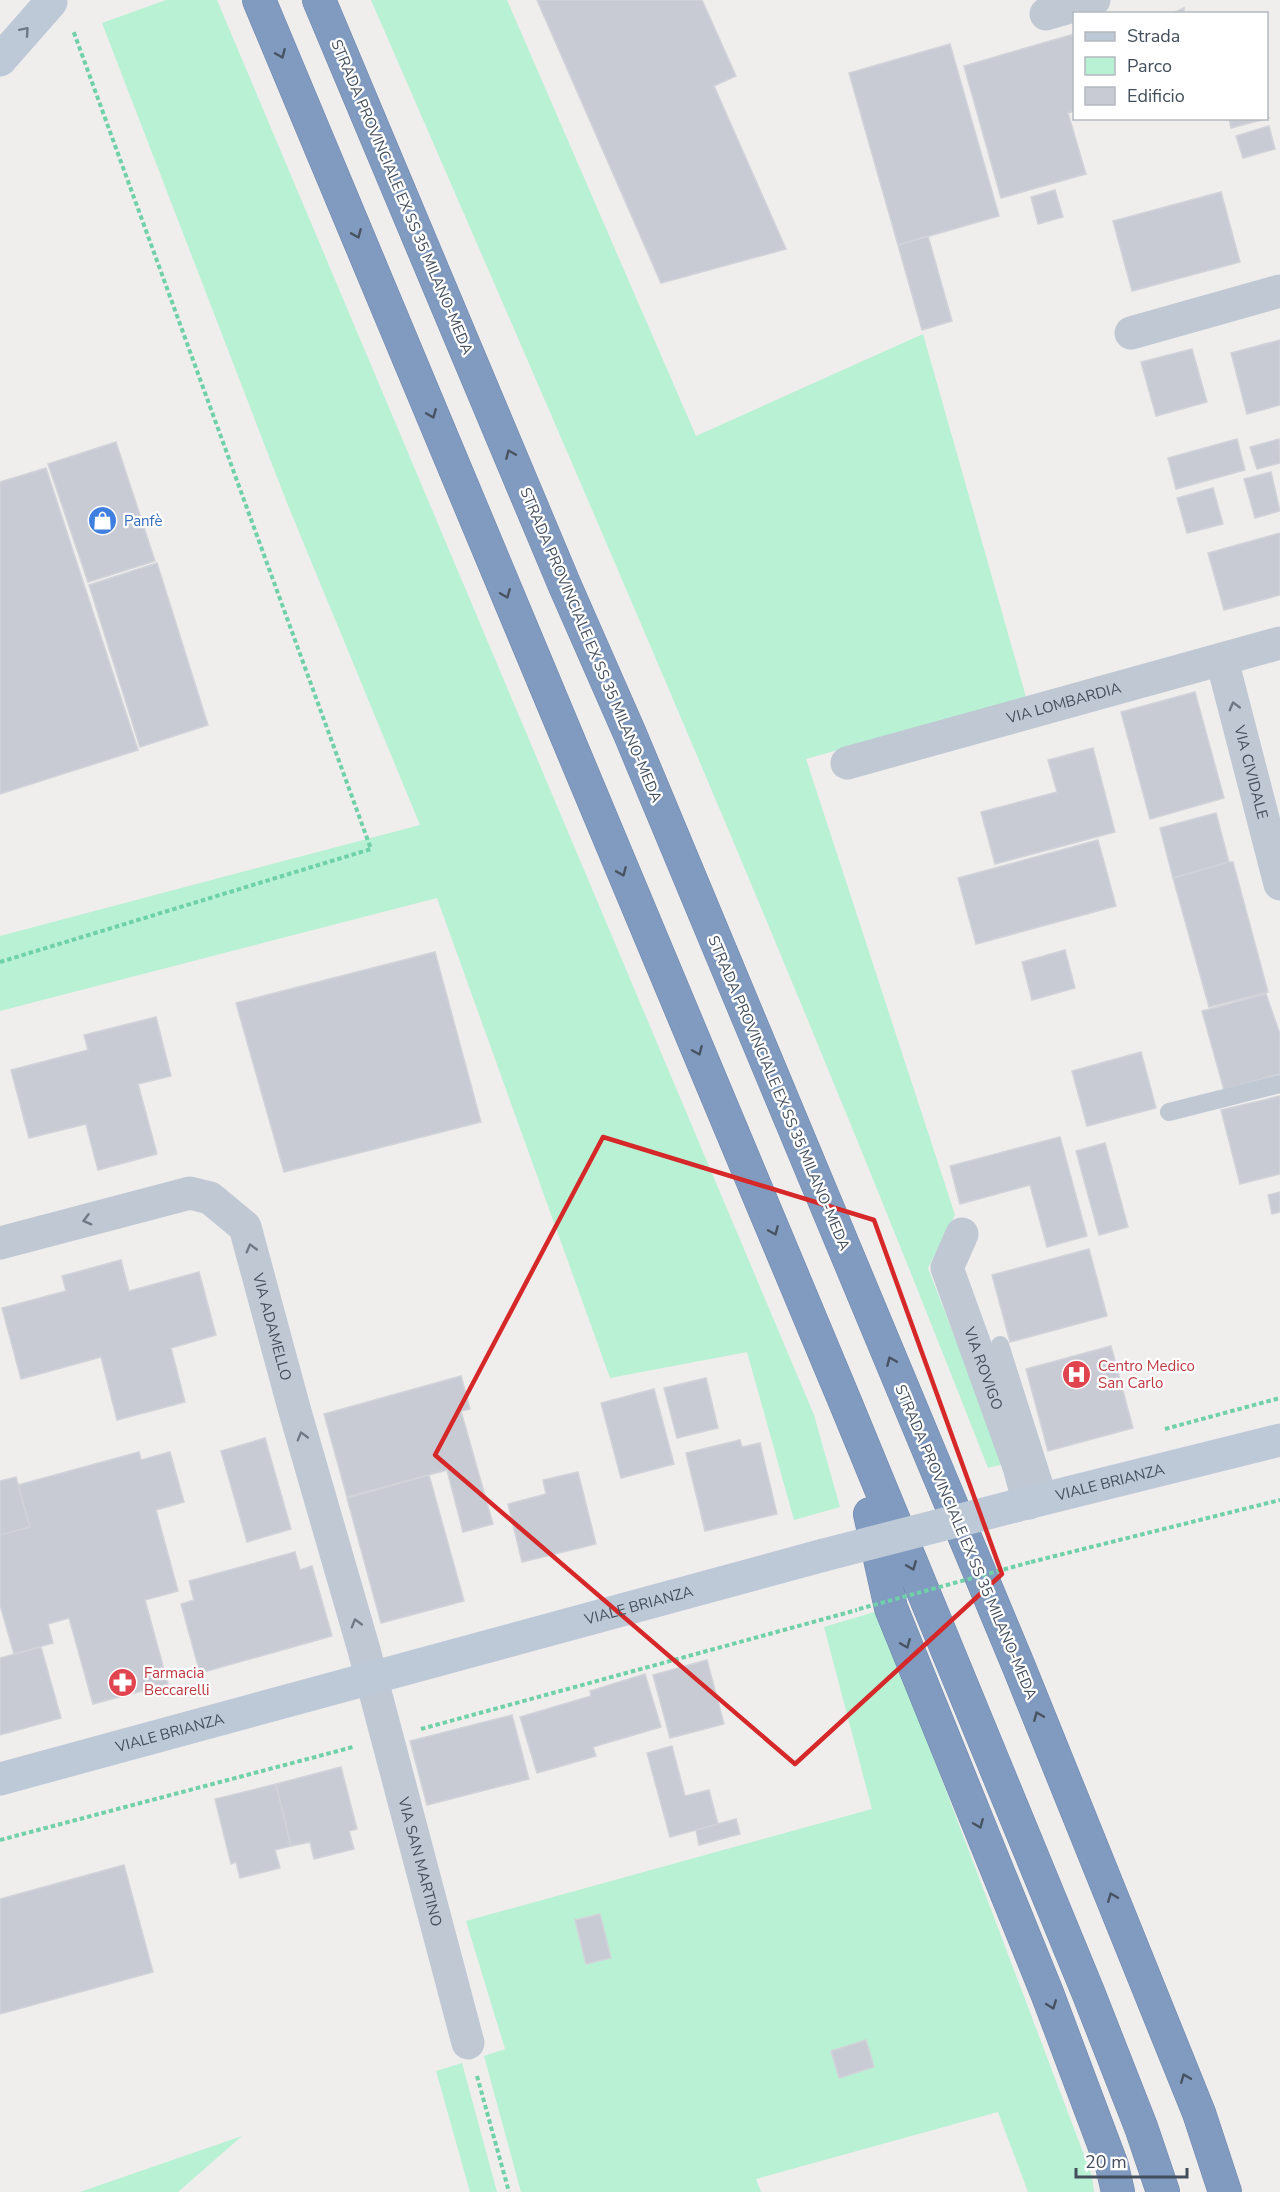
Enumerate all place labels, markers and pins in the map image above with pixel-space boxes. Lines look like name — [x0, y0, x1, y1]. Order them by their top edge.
shop icon: Panfè — [87, 505, 119, 537]
place label: Panfè — [124, 511, 162, 531]
place label: Centro Medico San Carlo — [1098, 1356, 1195, 1393]
hospital icon: Centro Medico San Carlo — [1061, 1359, 1093, 1391]
place label: Farmacia Beccarelli — [144, 1663, 209, 1700]
pharmacy icon: Farmacia Beccarelli — [107, 1666, 139, 1698]

